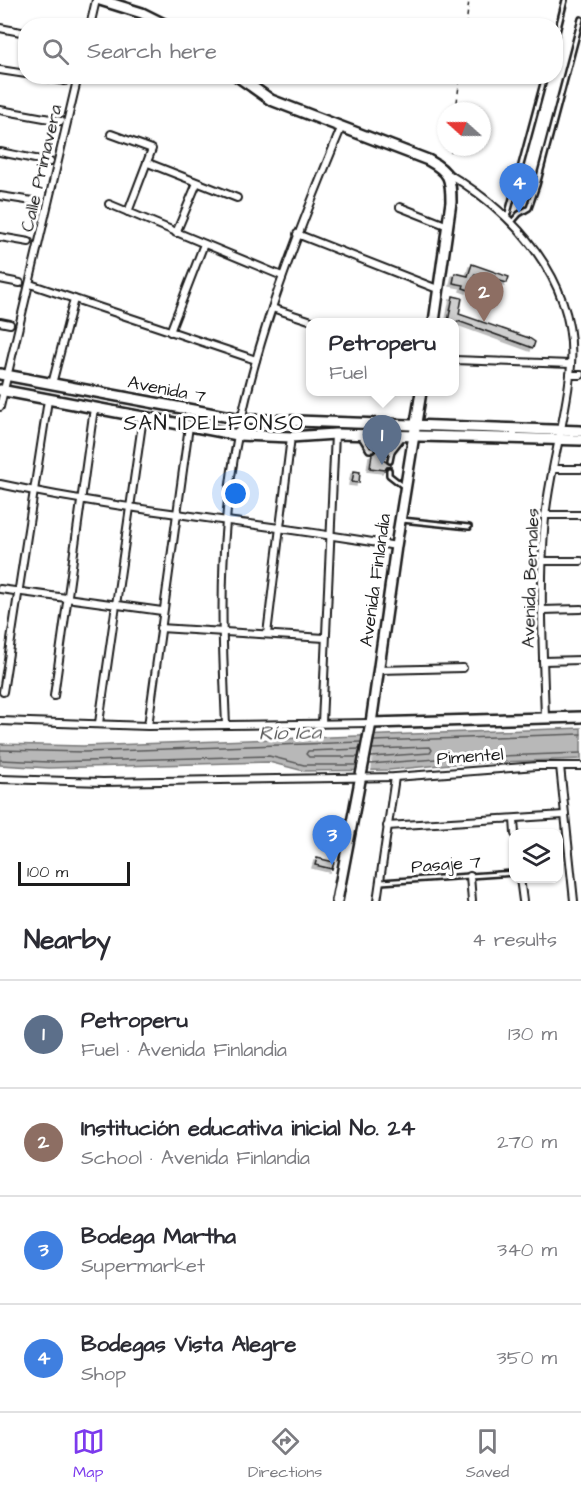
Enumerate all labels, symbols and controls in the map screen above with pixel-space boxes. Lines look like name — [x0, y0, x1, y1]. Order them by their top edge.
search box — [18, 18, 563, 84]
icon: search — [39, 35, 72, 68]
text: Search here — [87, 36, 217, 67]
street label: Calle Primavera — [15, 102, 68, 234]
north arrow — [437, 102, 491, 156]
pin: 4 — [500, 164, 538, 213]
pin: 2 — [464, 272, 504, 322]
popup — [306, 318, 459, 396]
text: Petroperu — [329, 328, 436, 359]
text: Fuel — [329, 359, 367, 387]
street label: Avenida 7 — [126, 370, 208, 409]
district label: SAN IDELFONSO — [123, 409, 305, 438]
pin: 1 — [362, 416, 401, 465]
your location — [221, 479, 250, 508]
street label: Avenida Bernales — [516, 508, 545, 648]
street label: Avenida Finlandia — [354, 512, 397, 648]
water label: Río Ica — [259, 718, 322, 748]
street label: Pimentel — [436, 742, 504, 771]
pin: 3 — [312, 816, 352, 865]
map controls — [509, 829, 563, 883]
button: layers — [509, 829, 563, 883]
street label: Pasaje 7 — [410, 850, 482, 879]
scale bar — [18, 859, 130, 886]
text: 100 m — [27, 861, 68, 883]
text: Nearby — [24, 922, 111, 958]
text: 4 results — [472, 926, 557, 954]
text: Petroperu — [81, 1005, 188, 1036]
text: 1 — [42, 1020, 45, 1048]
text: 130 m — [508, 1020, 557, 1048]
text: Fuel · Avenida Finlandia — [81, 1036, 287, 1064]
text: Institución educativa inicial No. 24 — [81, 1113, 415, 1144]
text: 2 — [38, 1128, 49, 1156]
text: 270 m — [497, 1128, 557, 1156]
text: School · Avenida Finlandia — [81, 1144, 310, 1172]
text: Bodega Martha — [81, 1221, 236, 1252]
text: 3 — [38, 1236, 49, 1264]
text: 340 m — [497, 1236, 557, 1264]
text: Supermarket — [81, 1252, 205, 1280]
text: Bodegas Vista Alegre — [81, 1329, 297, 1360]
text: 4 — [37, 1344, 50, 1372]
text: 350 m — [496, 1344, 557, 1372]
text: Shop — [81, 1360, 126, 1388]
tab: Map — [72, 1425, 105, 1483]
tab: Directions — [248, 1425, 322, 1483]
tab: Saved — [466, 1425, 509, 1483]

